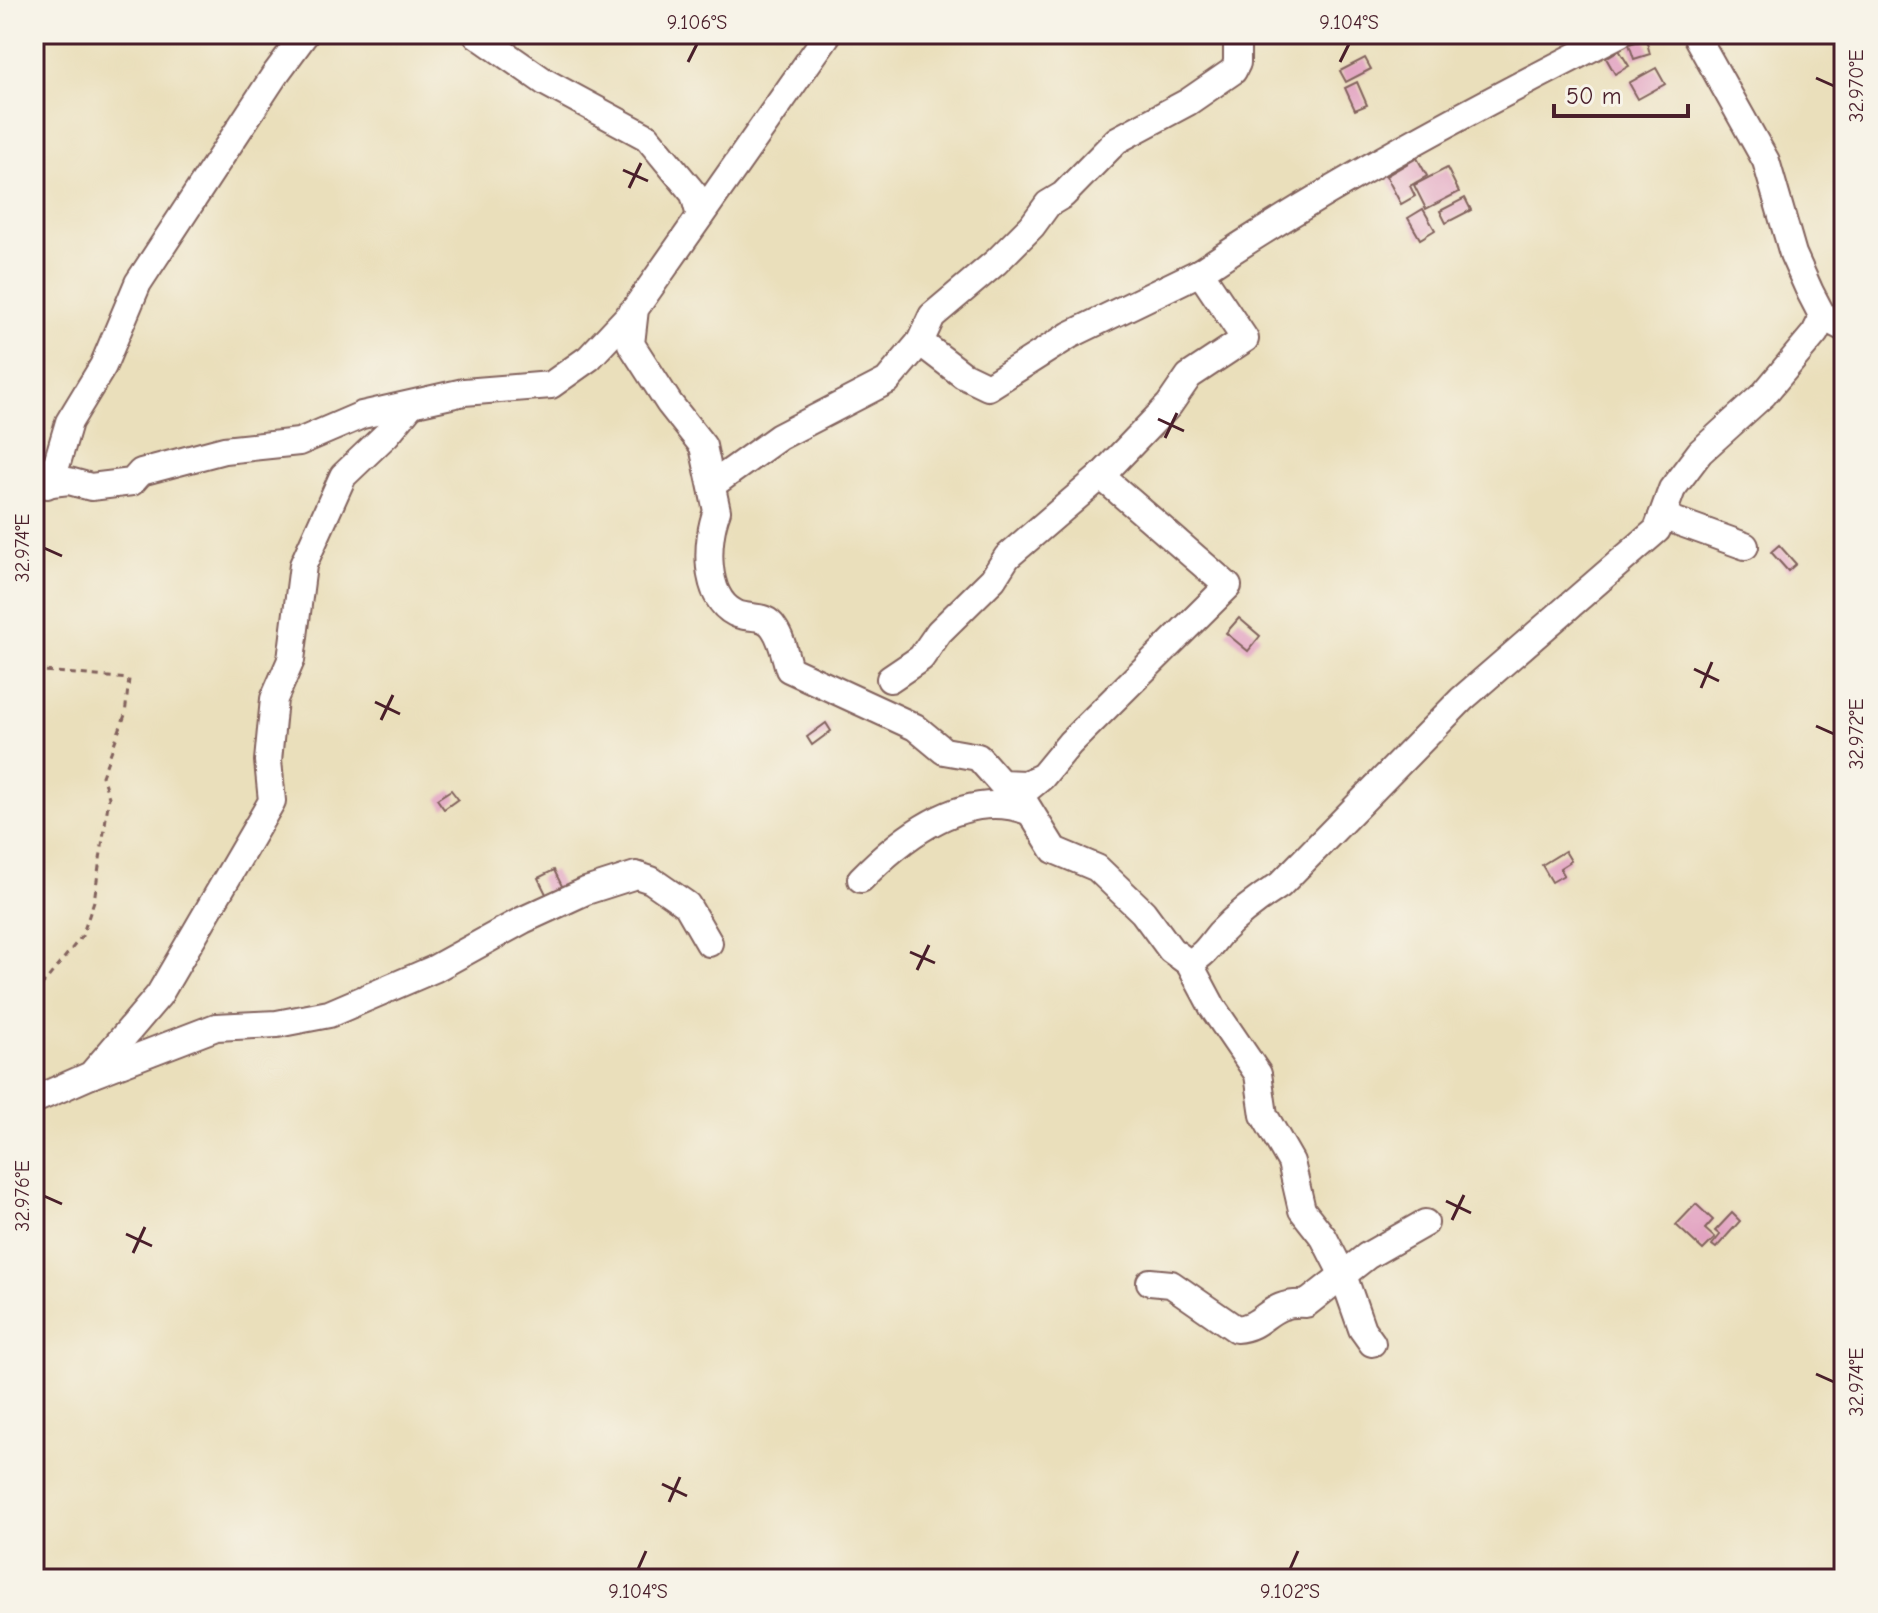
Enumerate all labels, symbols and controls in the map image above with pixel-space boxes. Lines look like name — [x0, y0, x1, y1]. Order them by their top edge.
text: 9.106°S — [667, 11, 727, 34]
text: 9.104°S — [1319, 11, 1379, 34]
text: 32.970°E — [1845, 50, 1868, 122]
scale bar — [1554, 68, 1688, 118]
text: 50 m — [1566, 82, 1622, 110]
text: 32.974°E — [11, 514, 34, 582]
text: 32.972°E — [1845, 698, 1868, 770]
text: 32.976°E — [11, 1160, 34, 1232]
text: 32.974°E — [1845, 1348, 1868, 1416]
text: 9.104°S — [608, 1580, 668, 1603]
text: 9.102°S — [1260, 1580, 1320, 1603]

